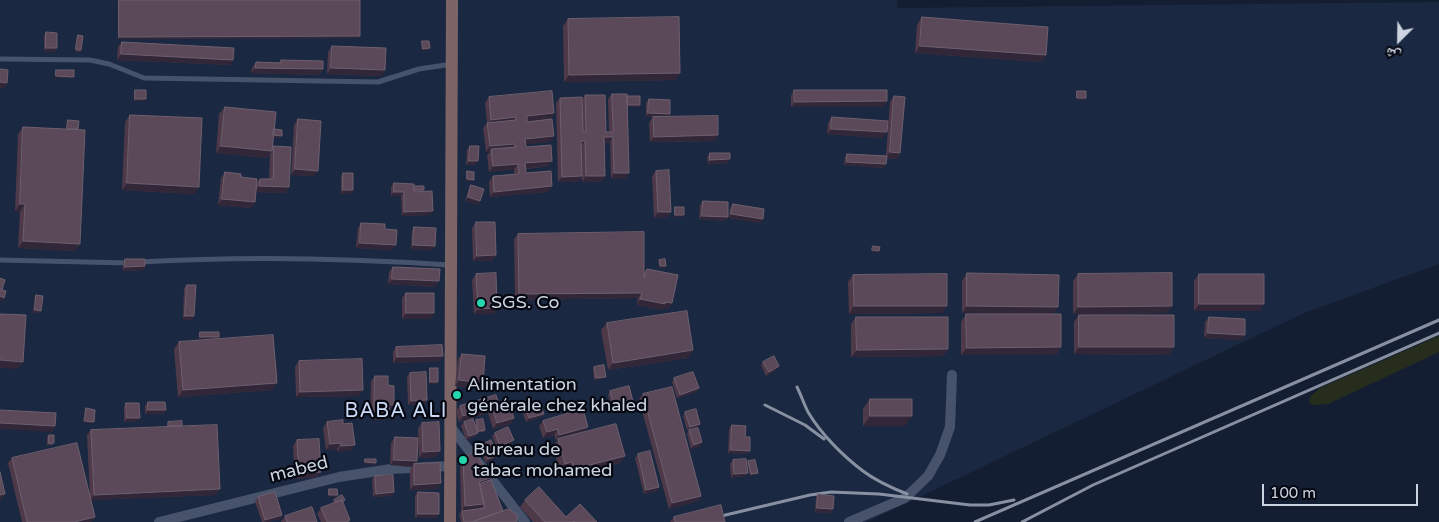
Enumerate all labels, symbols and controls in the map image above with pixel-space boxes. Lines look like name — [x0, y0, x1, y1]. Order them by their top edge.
north arrow — [1374, 15, 1424, 65]
text: ش — [1383, 44, 1403, 65]
place label: SGS. Co — [491, 292, 559, 314]
marker: SGS. Co — [475, 297, 487, 309]
place label: Alimentation générale chez khaled — [467, 374, 647, 416]
marker: Alimentation générale chez khaled — [451, 389, 463, 401]
district label: BABA ALI — [344, 400, 448, 424]
place label: Bureau de tabac mohamed — [473, 439, 612, 482]
street label: mabed — [267, 452, 331, 488]
marker: Bureau de tabac mohamed — [457, 454, 469, 466]
scale bar — [1264, 474, 1420, 506]
text: 100 m — [1270, 484, 1316, 502]

